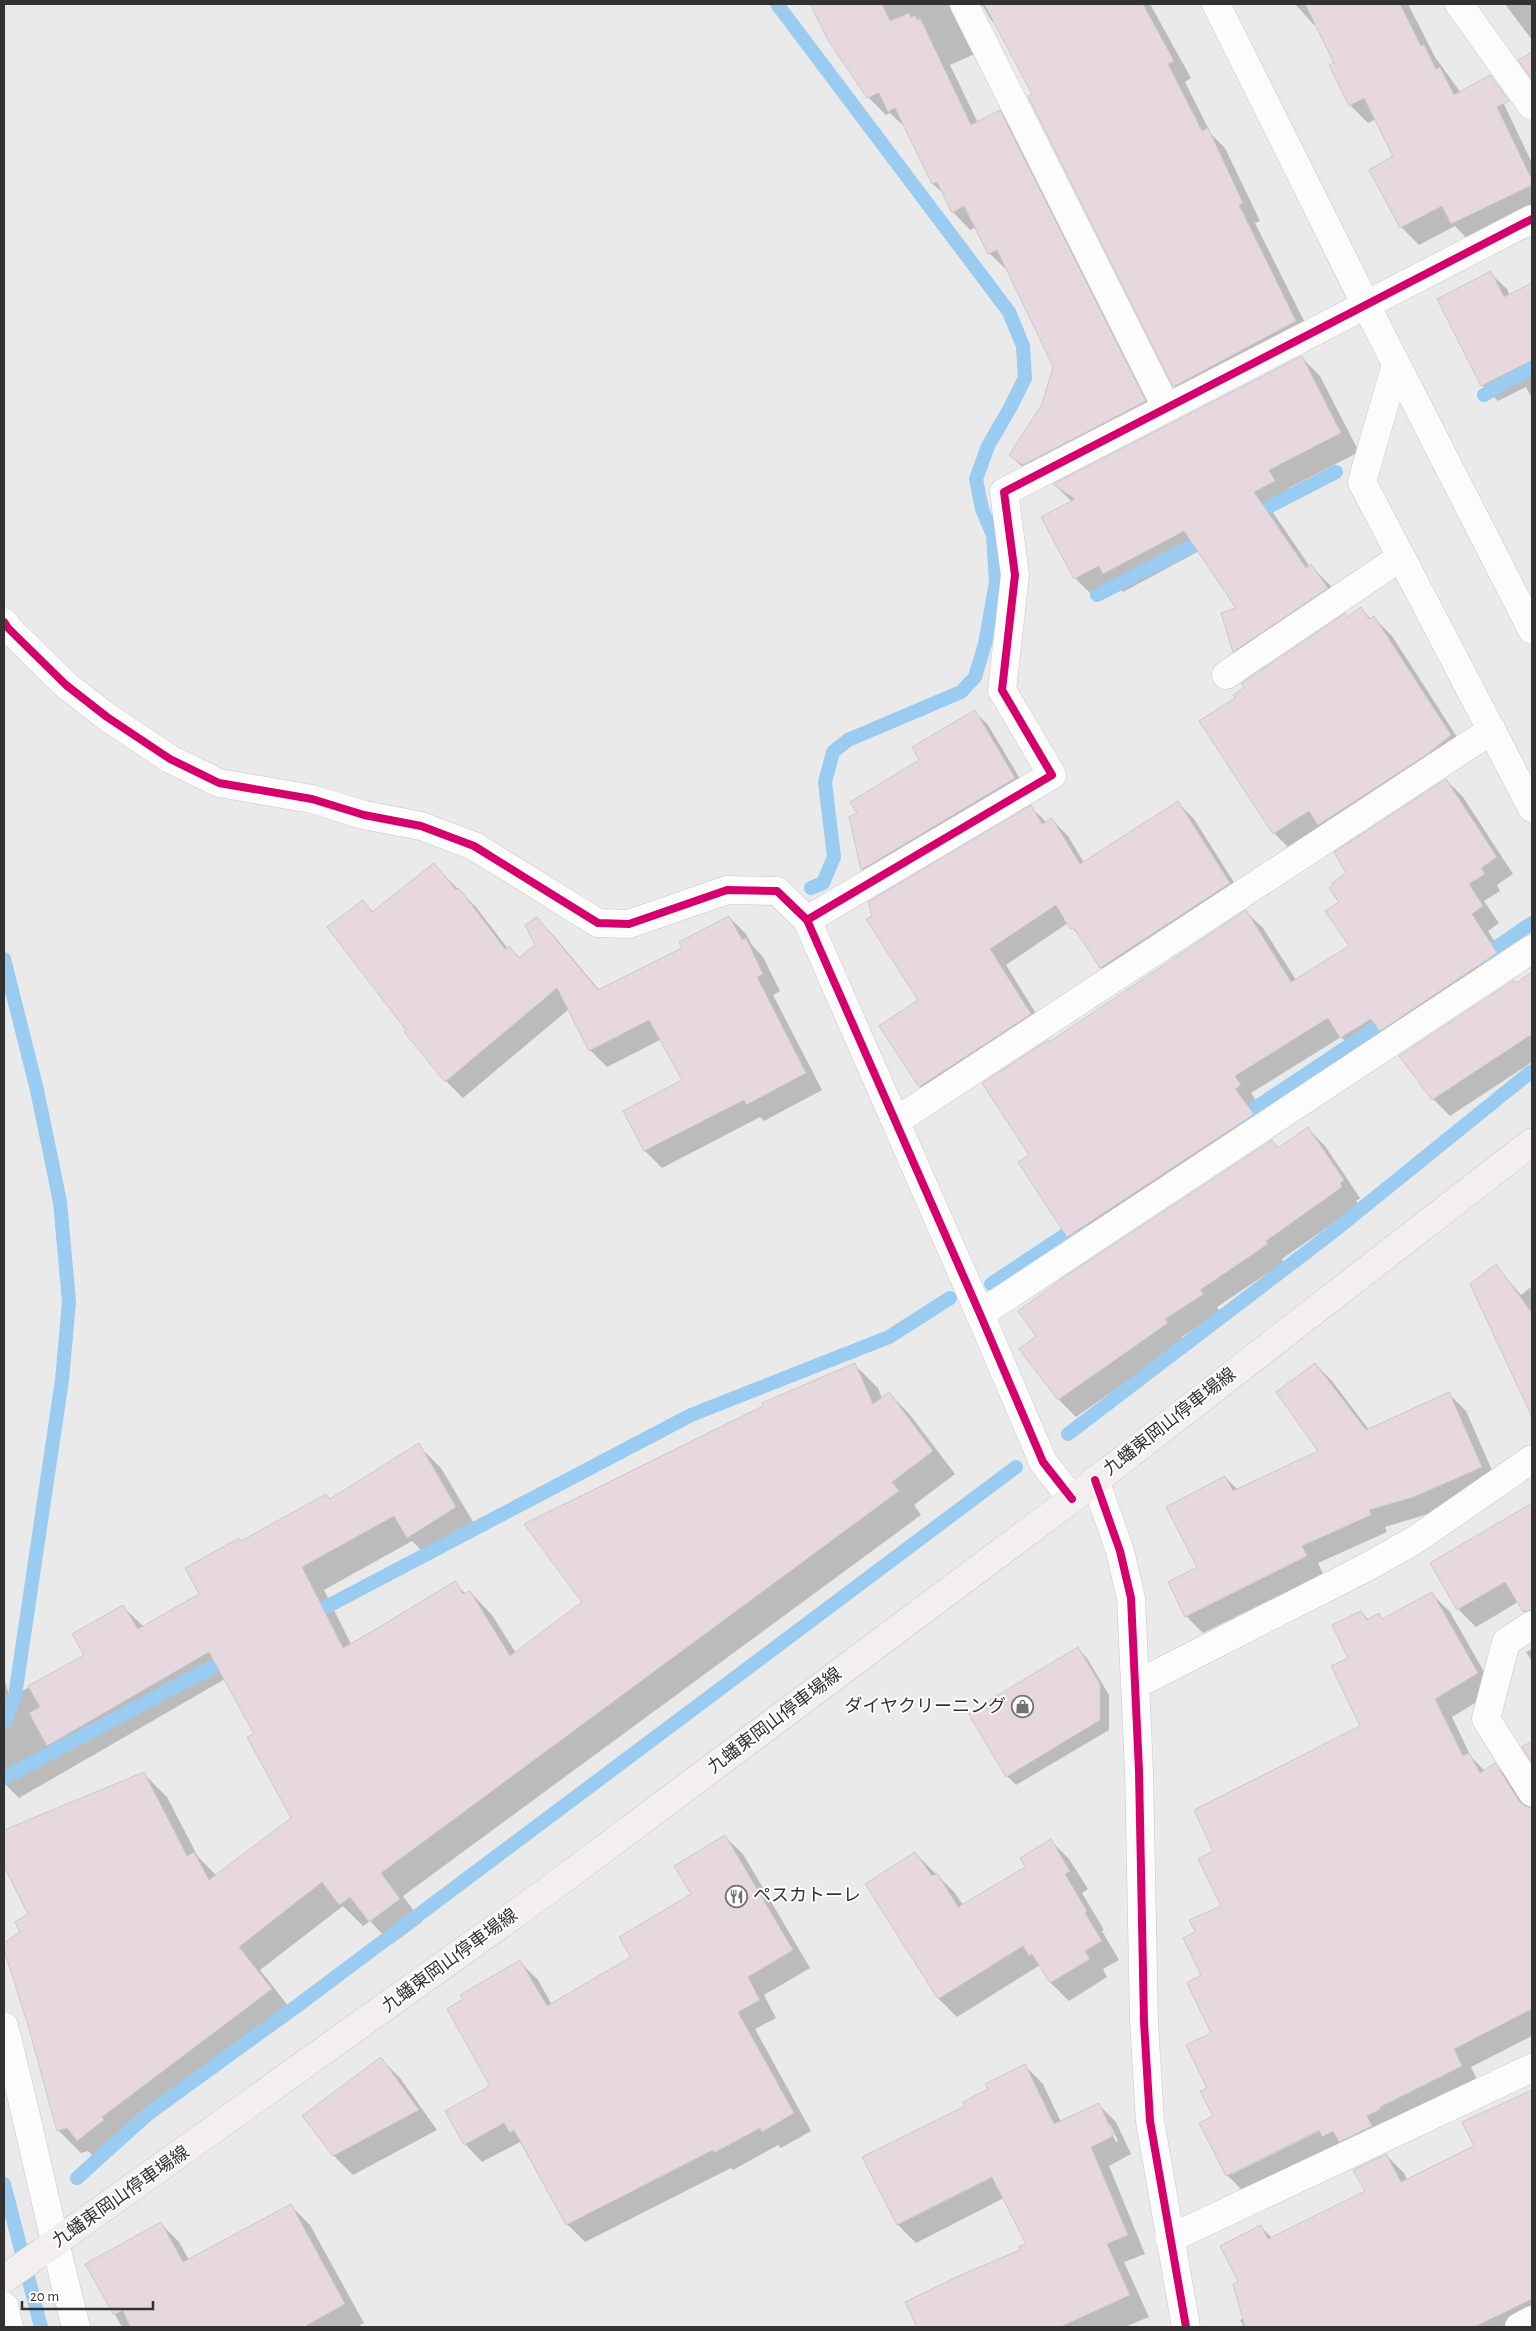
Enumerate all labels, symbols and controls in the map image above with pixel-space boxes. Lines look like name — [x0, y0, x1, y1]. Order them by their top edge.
street label: 九蟠東岡山停車場線 — [1099, 1363, 1239, 1479]
street label: 九蟠東岡山停車場線 — [704, 1663, 845, 1777]
shop icon: ダイヤクリーニング — [1010, 1695, 1034, 1719]
place label: ダイヤクリーニング — [845, 1696, 1006, 1716]
restaurant icon: ペスカトーレ — [725, 1884, 749, 1908]
place label: ペスカトーレ — [753, 1887, 861, 1905]
street label: 九蟠東岡山停車場線 — [378, 1904, 521, 2016]
street label: 九蟠東岡山停車場線 — [48, 2142, 193, 2251]
scale bar — [22, 2278, 154, 2310]
text: 20 m — [30, 2289, 59, 2304]

